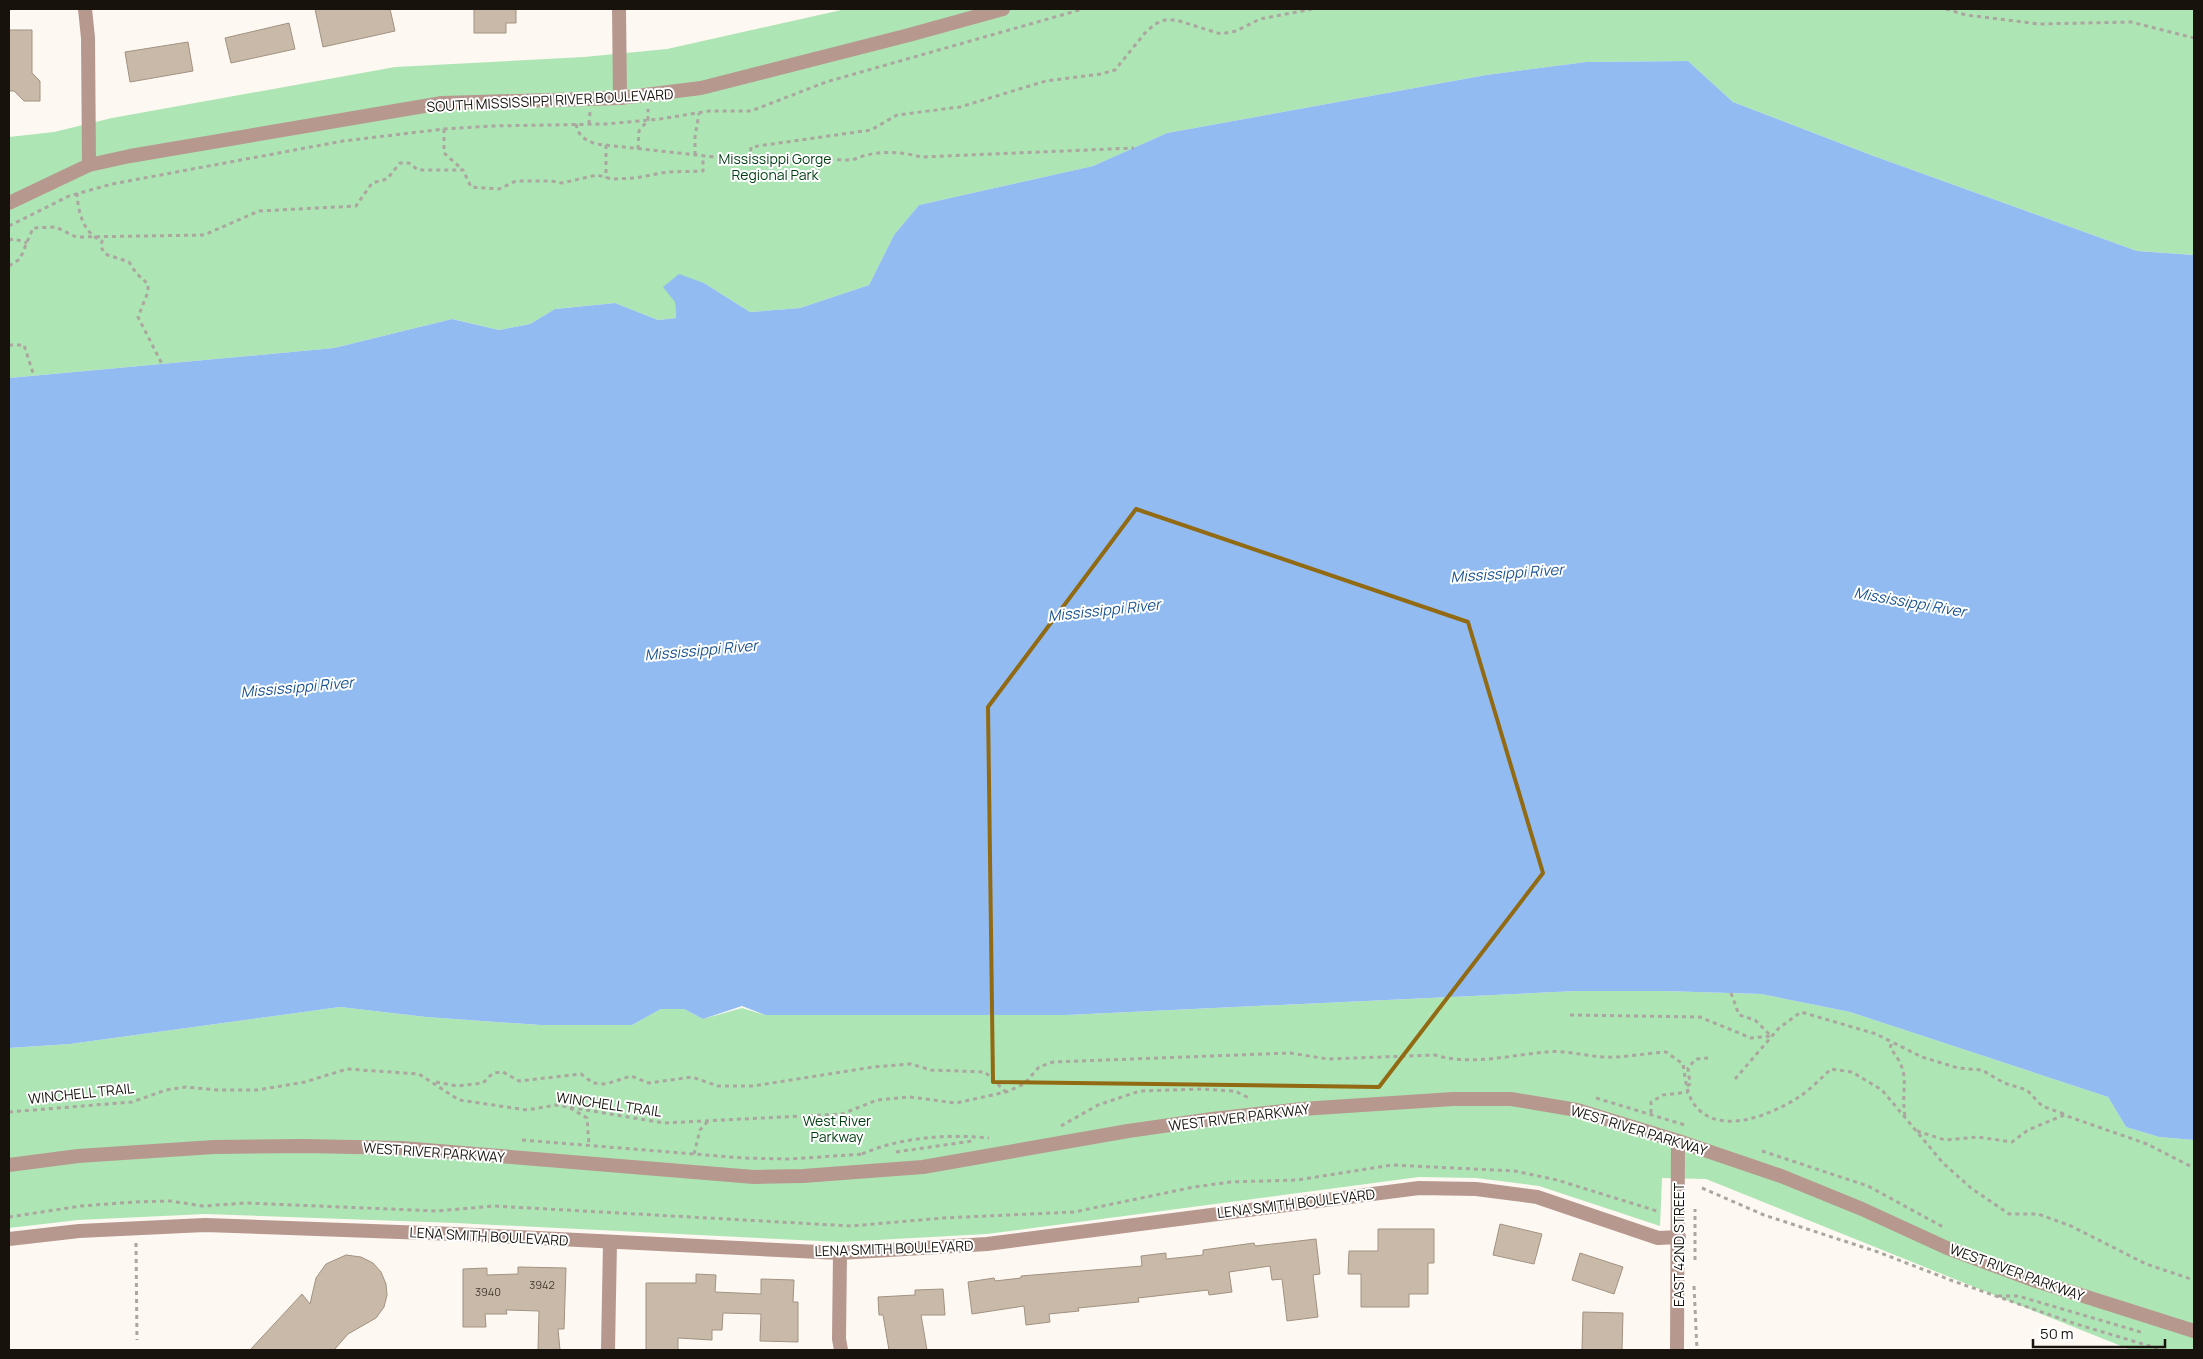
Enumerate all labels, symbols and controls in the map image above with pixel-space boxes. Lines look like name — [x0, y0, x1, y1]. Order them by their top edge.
street label: SOUTH MISSISSIPPI RIVER BOULEVARD — [426, 84, 674, 116]
park label: Mississippi Gorge Regional Park — [718, 149, 832, 184]
water label: Mississippi River — [1450, 558, 1567, 587]
water label: Mississippi River — [1852, 582, 1970, 623]
water label: Mississippi River — [1047, 593, 1164, 626]
water label: Mississippi River — [644, 634, 761, 665]
water label: Mississippi River — [240, 671, 357, 702]
street label: WINCHELL TRAIL — [27, 1078, 135, 1108]
street label: WINCHELL TRAIL — [555, 1087, 663, 1121]
street label: WEST RIVER PARKWAY — [1167, 1099, 1311, 1135]
street label: WEST RIVER PARKWAY — [1568, 1100, 1710, 1160]
park label: West River Parkway — [803, 1111, 871, 1146]
street label: WEST RIVER PARKWAY — [363, 1138, 506, 1166]
street label: EAST 42ND STREET — [1669, 1182, 1688, 1307]
street label: LENA SMITH BOULEVARD — [1216, 1184, 1376, 1222]
street label: LENA SMITH BOULEVARD — [409, 1222, 569, 1250]
street label: LENA SMITH BOULEVARD — [814, 1236, 974, 1260]
street label: WEST RIVER PARKWAY — [1947, 1239, 2087, 1305]
house number: 3942 — [529, 1277, 555, 1292]
house number: 3940 — [475, 1284, 501, 1299]
scale bar — [2033, 1316, 2166, 1348]
text: 50 m — [2040, 1323, 2074, 1344]

